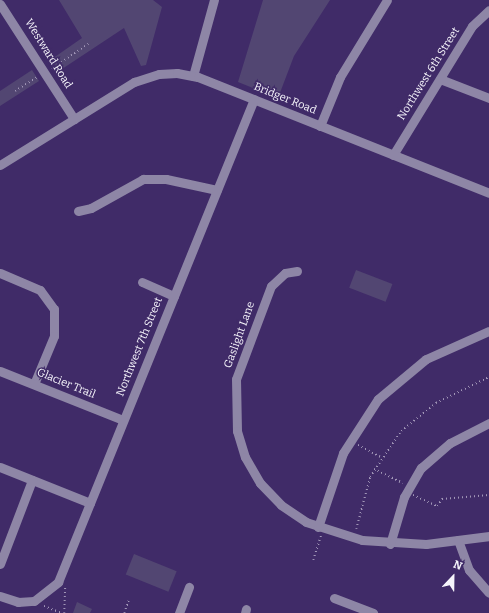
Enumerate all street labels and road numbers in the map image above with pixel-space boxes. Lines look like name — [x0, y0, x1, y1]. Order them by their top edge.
street label: Westward Road — [21, 17, 75, 91]
street label: Northwest 6th Street — [395, 25, 463, 123]
street label: Bridger Road — [252, 80, 318, 118]
street label: Northwest 7th Street — [114, 296, 166, 398]
street label: Gaslight Lane — [222, 300, 258, 370]
street label: Glacier Trail — [35, 366, 97, 402]

